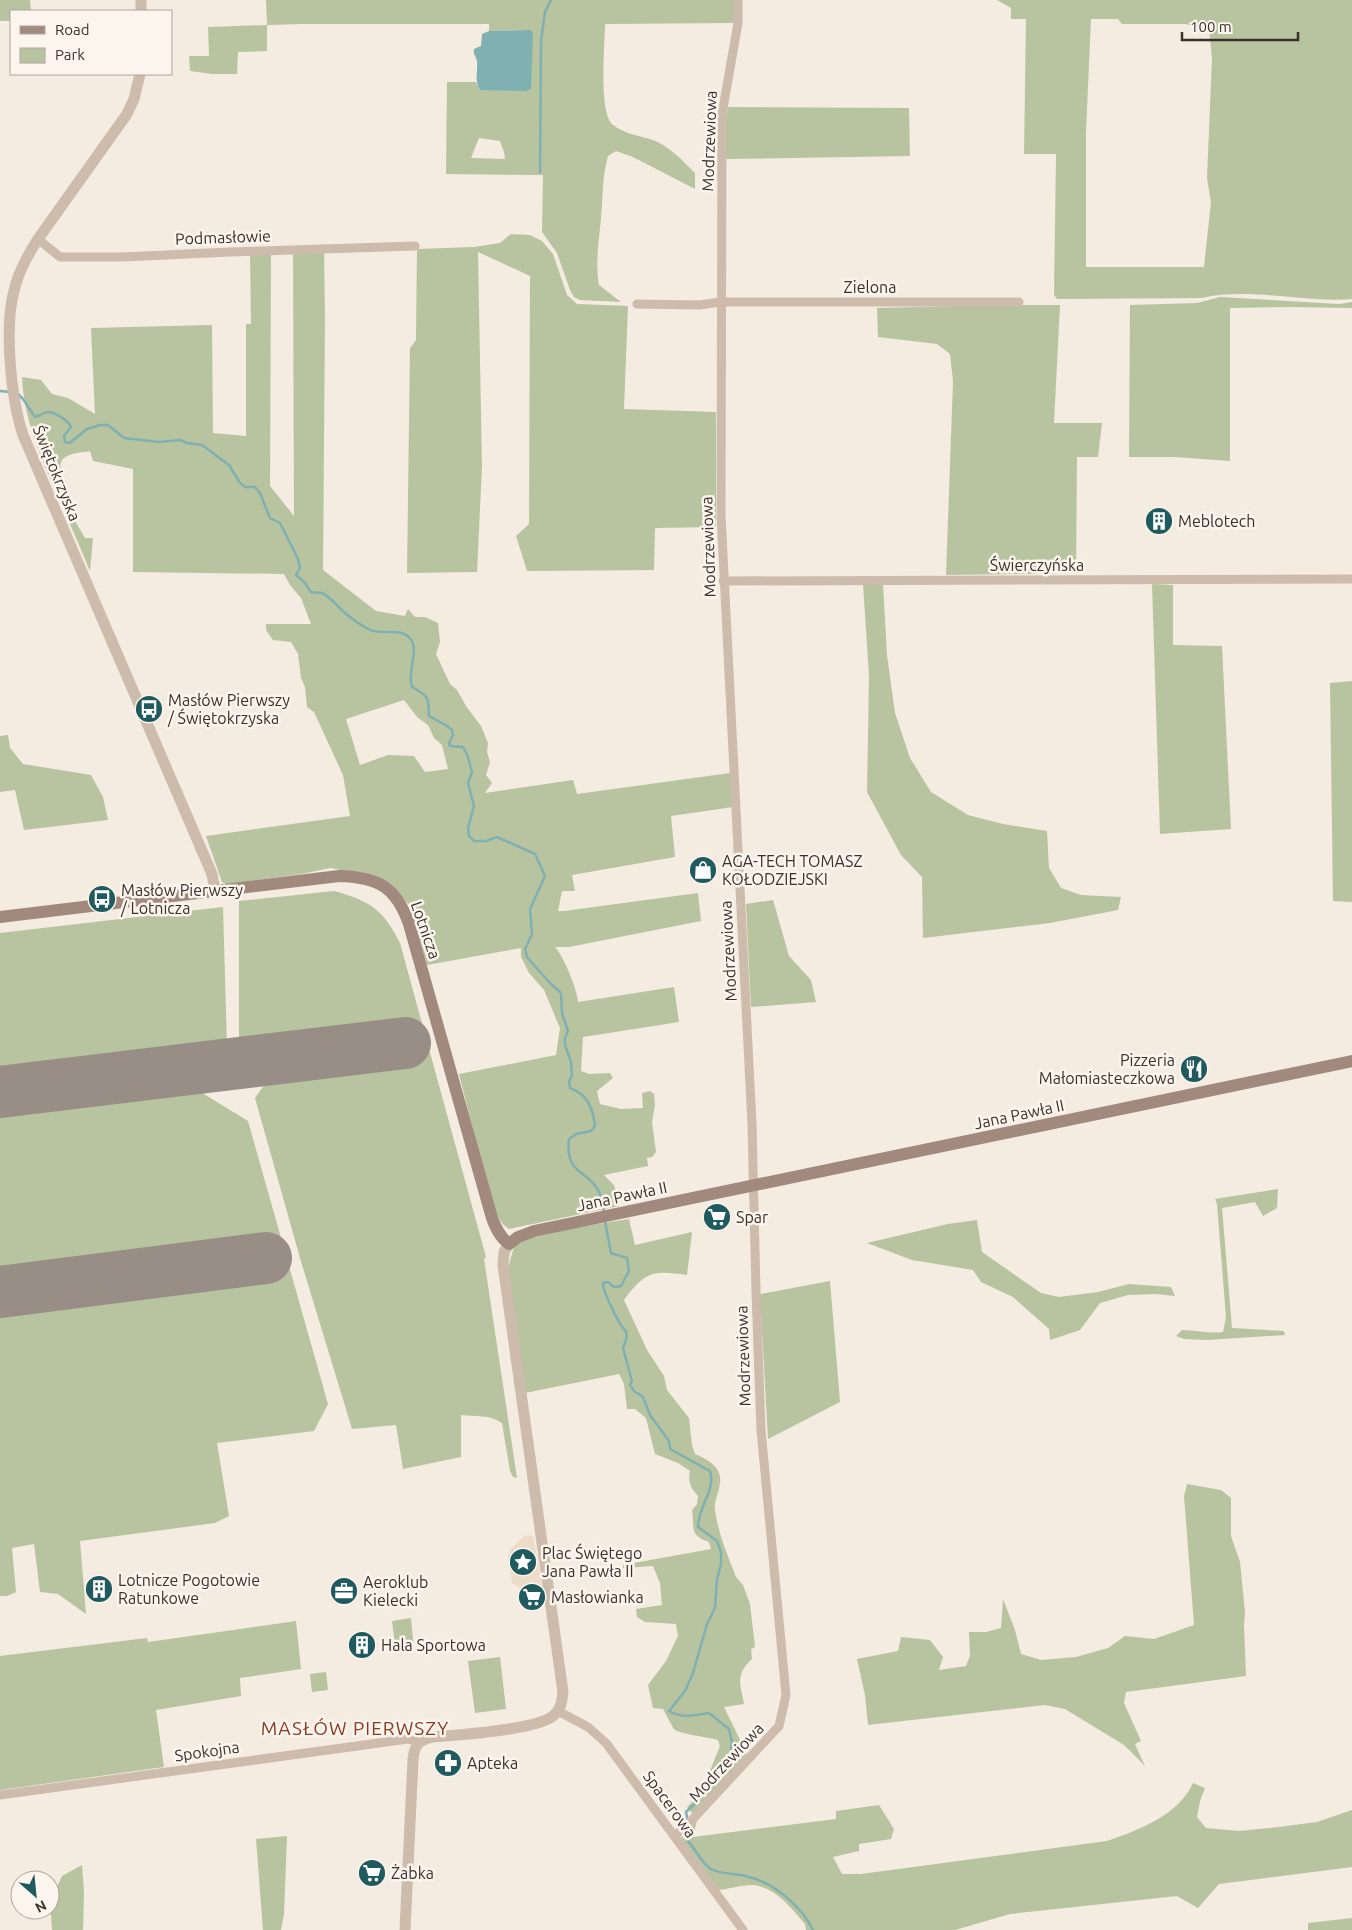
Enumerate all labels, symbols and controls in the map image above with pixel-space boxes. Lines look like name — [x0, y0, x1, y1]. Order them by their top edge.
legend — [10, 10, 172, 75]
scale bar — [1182, 10, 1298, 42]
text: 100 m — [1190, 18, 1232, 35]
text: Road — [55, 21, 90, 38]
text: Park — [55, 46, 85, 63]
street label: Modrzewiowa — [698, 90, 720, 192]
street label: Podmasłowie — [175, 226, 271, 248]
street label: Zielona — [844, 278, 896, 296]
street label: Świętokrzyska — [30, 422, 85, 523]
street label: Modrzewiowa — [697, 496, 719, 598]
building icon: Meblotech — [1144, 506, 1174, 536]
place label: Meblotech — [1178, 512, 1255, 530]
street label: Świerczyńska — [990, 555, 1084, 574]
place label: Masłów Pierwszy / Świętokrzyska — [167, 691, 290, 727]
bus stop icon: Masłów Pierwszy / Świętokrzyska — [134, 694, 164, 724]
place label: AGA-TECH TOMASZ KOŁODZIEJSKI — [722, 852, 863, 888]
shop icon: AGA-TECH TOMASZ KOŁODZIEJSKI — [688, 855, 718, 885]
place label: Masłów Pierwszy / Lotnicza — [120, 881, 243, 917]
bus stop icon: Masłów Pierwszy / Lotnicza — [87, 884, 117, 914]
street label: Lotnicza — [408, 899, 444, 961]
street label: Modrzewiowa — [716, 900, 740, 1002]
place label: Pizzeria Małomiasteczkowa — [1039, 1051, 1175, 1087]
restaurant icon: Pizzeria Małomiasteczkowa — [1179, 1054, 1209, 1084]
street label: Jana Pawła II — [972, 1096, 1066, 1132]
street label: Jana Pawła II — [575, 1178, 669, 1214]
supermarket icon: Spar — [702, 1202, 732, 1232]
place label: Spar — [736, 1208, 768, 1226]
street label: Modrzewiowa — [732, 1305, 754, 1407]
place label: Plac Świętego Jana Pawła II — [542, 1543, 642, 1580]
place icon: Plac Świętego Jana Pawła II — [508, 1547, 538, 1577]
place label: Lotnicze Pogotowie Ratunkowe — [118, 1571, 260, 1607]
place label: Aeroklub Kielecki — [363, 1573, 428, 1609]
building icon: Lotnicze Pogotowie Ratunkowe — [84, 1574, 114, 1604]
office icon: Aeroklub Kielecki — [329, 1576, 359, 1606]
supermarket icon: Masłowianka — [517, 1582, 547, 1612]
place label: Masłowianka — [551, 1588, 644, 1606]
building icon: Hala Sportowa — [347, 1630, 377, 1660]
place label: Hala Sportowa — [381, 1636, 486, 1654]
district label: MASŁÓW PIERWSZY — [261, 1717, 449, 1739]
street label: Modrzewiowa — [685, 1719, 767, 1805]
street label: Spokojna — [173, 1738, 241, 1764]
pharmacy icon: Apteka — [433, 1748, 463, 1778]
place label: Apteka — [467, 1754, 518, 1772]
street label: Spacerowa — [640, 1767, 700, 1841]
supermarket icon: Żabka — [357, 1858, 387, 1888]
place label: Żabka — [391, 1864, 434, 1882]
north arrow — [10, 1870, 60, 1920]
text: N — [33, 1897, 49, 1916]

